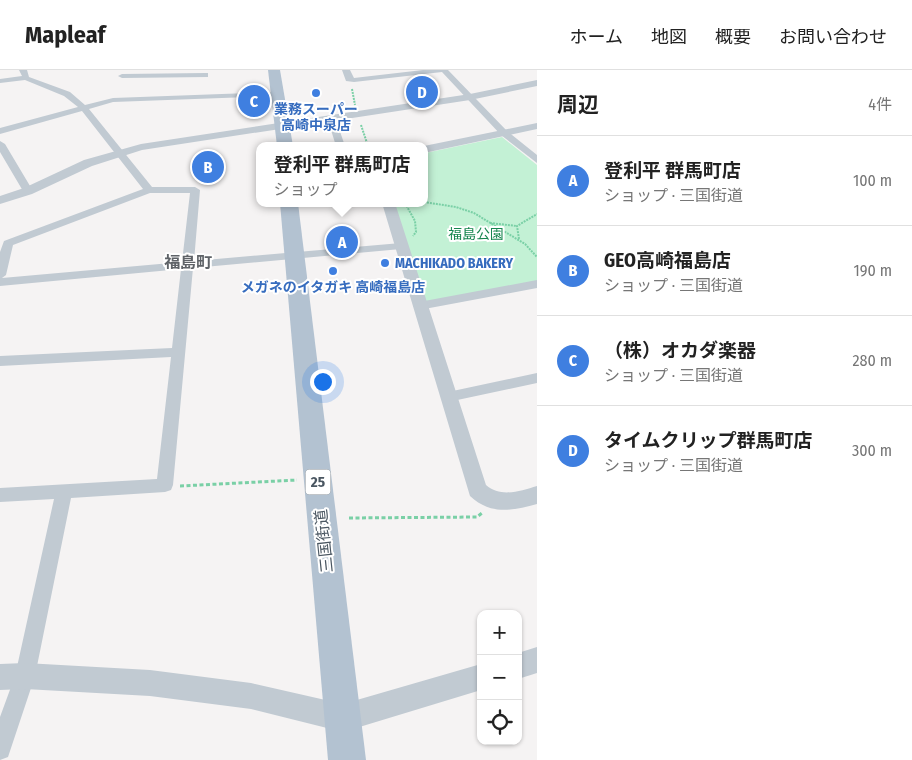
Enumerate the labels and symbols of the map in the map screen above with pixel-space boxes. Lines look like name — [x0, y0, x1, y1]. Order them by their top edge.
pin: D — [406, 73, 438, 111]
pin: C — [238, 82, 270, 120]
marker: 業務スーパー 高崎中泉店 — [310, 87, 322, 99]
place label: 業務スーパー 高崎中泉店 — [274, 101, 358, 134]
pin: B — [192, 148, 224, 186]
pin: A — [326, 223, 358, 261]
park label: 福島公園 — [448, 226, 504, 243]
district label: 福島町 — [164, 253, 212, 272]
place label: MACHIKADO BAKERY — [395, 255, 513, 272]
marker: MACHIKADO BAKERY — [379, 257, 391, 269]
marker: メガネのイタガキ 高崎福島店 — [327, 265, 339, 277]
place label: メガネのイタガキ 高崎福島店 — [241, 279, 425, 296]
your location — [310, 369, 336, 395]
road number: 25 — [306, 470, 330, 494]
street label: 三国街道 — [311, 508, 337, 574]

